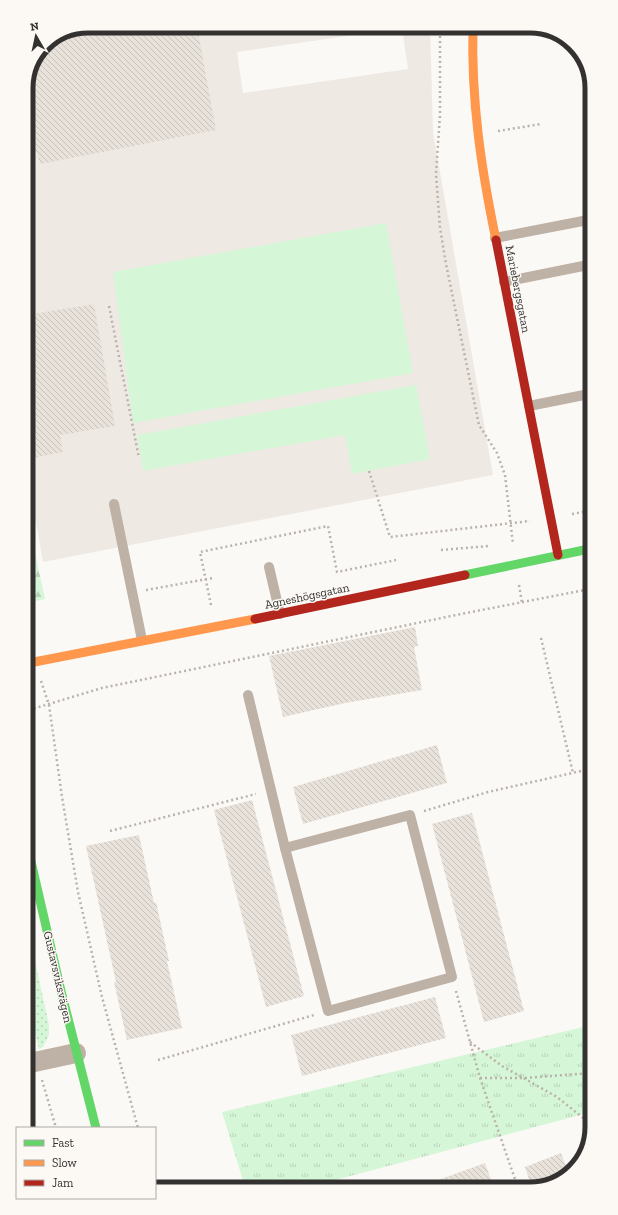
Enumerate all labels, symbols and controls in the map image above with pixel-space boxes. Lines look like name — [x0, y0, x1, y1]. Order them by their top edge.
north arrow — [16, 16, 56, 56]
text: N — [29, 19, 40, 34]
street label: Mariebergsgatan — [503, 244, 533, 334]
street label: Agneshögsgatan — [263, 580, 351, 612]
street label: Gustavsviksvägen — [41, 930, 75, 1024]
legend — [16, 1127, 156, 1199]
text: Fast — [52, 1136, 75, 1150]
text: Slow — [52, 1156, 78, 1170]
text: Jam — [52, 1176, 74, 1190]

